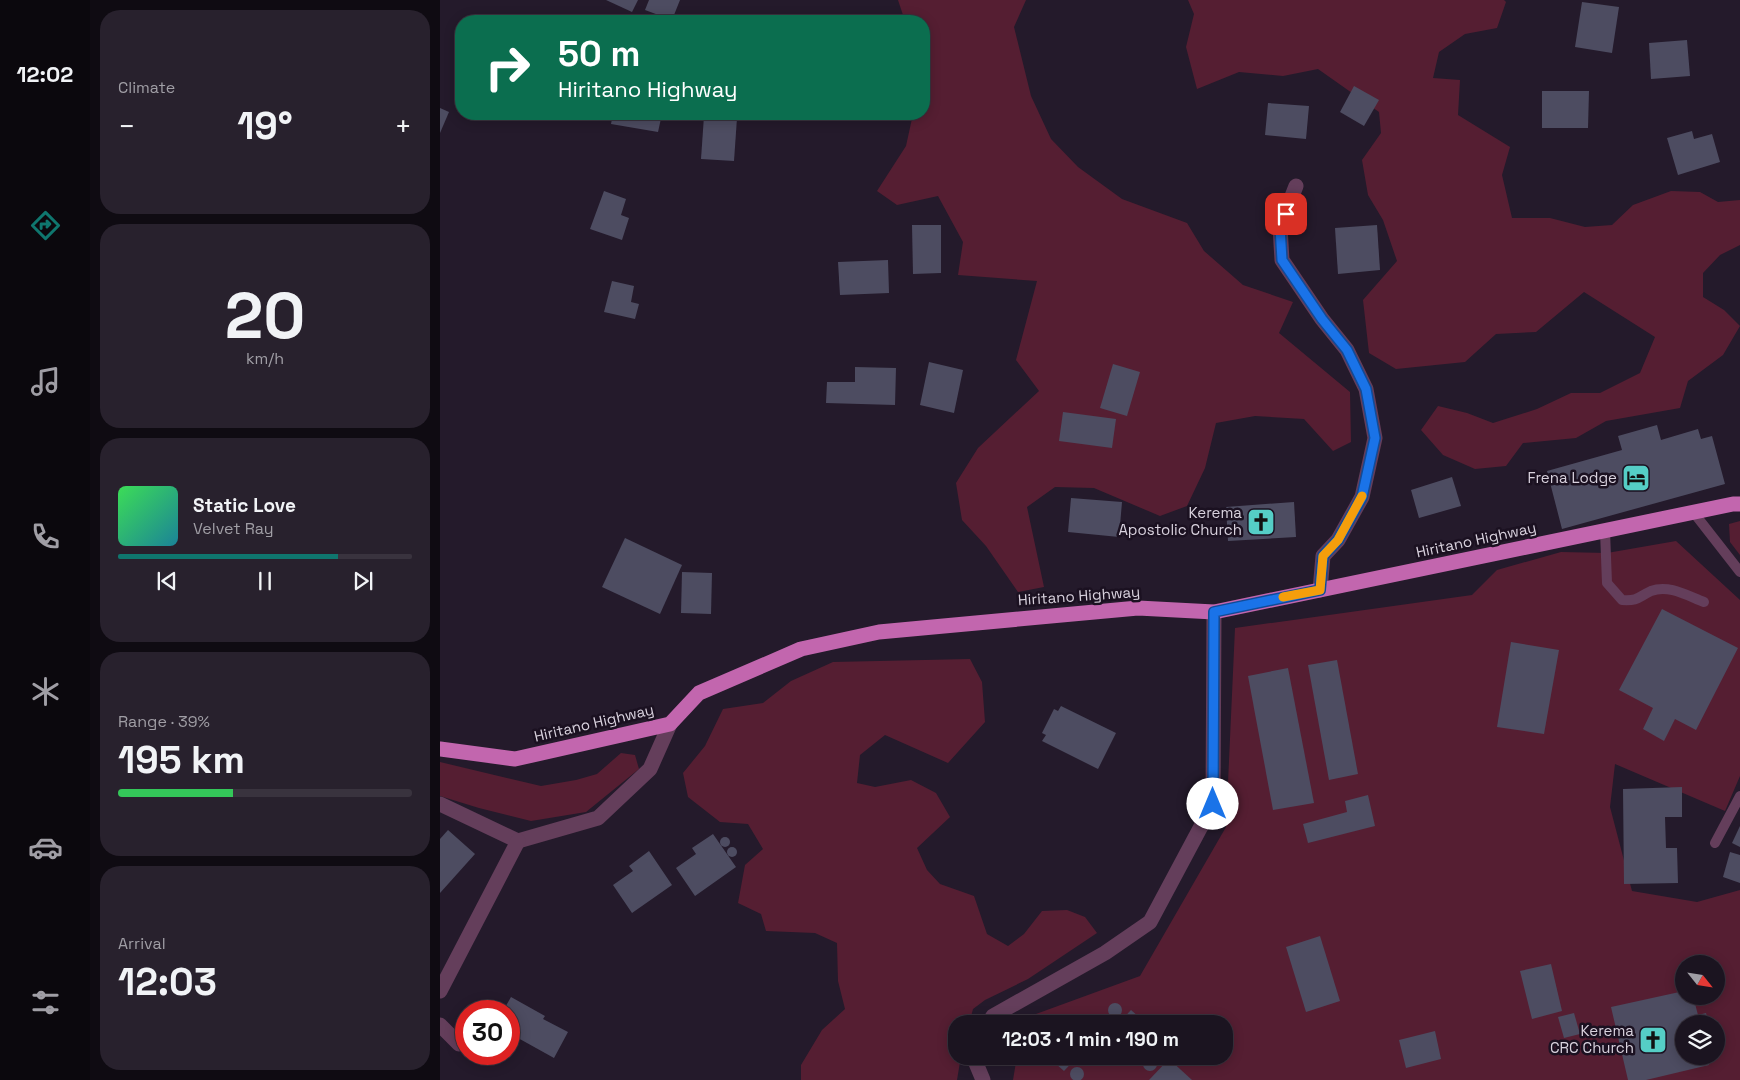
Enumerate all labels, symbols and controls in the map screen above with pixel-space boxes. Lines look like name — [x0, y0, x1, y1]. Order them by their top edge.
text: 50 m — [558, 32, 640, 76]
icon: right — [475, 35, 540, 100]
text: 12:02 — [17, 60, 73, 88]
text: Hiritano Highway — [558, 75, 738, 103]
text: Climate — [118, 77, 175, 98]
text: 19° — [237, 102, 293, 150]
text: − — [118, 108, 135, 144]
text: + — [395, 108, 412, 144]
pin — [1265, 193, 1307, 235]
icon: arrive — [1272, 200, 1300, 228]
icon: directions — [28, 208, 63, 243]
text: 20 — [225, 274, 305, 357]
text: km/h — [246, 348, 284, 369]
icon: music — [28, 364, 63, 399]
hotel icon: Frena Lodge — [1621, 463, 1651, 493]
place label: Frena Lodge — [1527, 468, 1617, 487]
text: Static Love — [193, 493, 296, 518]
place label: Kerema Apostolic Church — [1118, 503, 1242, 539]
church icon: Kerema Apostolic Church — [1246, 507, 1276, 537]
street label: Hiritano Highway — [1414, 517, 1538, 562]
text: Velvet Ray — [193, 518, 274, 539]
icon: phone — [28, 519, 63, 554]
icon: previous — [153, 567, 181, 595]
icon: pause — [251, 567, 279, 595]
icon: next — [349, 567, 377, 595]
street label: Hiritano Highway — [1017, 582, 1141, 609]
icon: climate — [28, 674, 63, 709]
street label: Hiritano Highway — [532, 699, 656, 746]
text: Range · 39% — [118, 711, 210, 732]
text: 195 km — [118, 736, 245, 784]
position arrow — [1186, 777, 1238, 829]
icon: car — [28, 830, 63, 865]
text: Arrival — [118, 933, 166, 954]
north arrow — [1675, 955, 1725, 1005]
map controls — [1675, 955, 1725, 1065]
text: 12:03 — [118, 958, 217, 1006]
icon: filters — [28, 985, 63, 1020]
speed limit sign: 30 — [455, 1000, 520, 1065]
button: layers — [1675, 1015, 1725, 1065]
place label: Kerema CRC Church — [1550, 1021, 1634, 1057]
church icon: Kerema CRC Church — [1638, 1025, 1668, 1055]
text: 12:03 · 1 min · 190 m — [1002, 1027, 1179, 1052]

